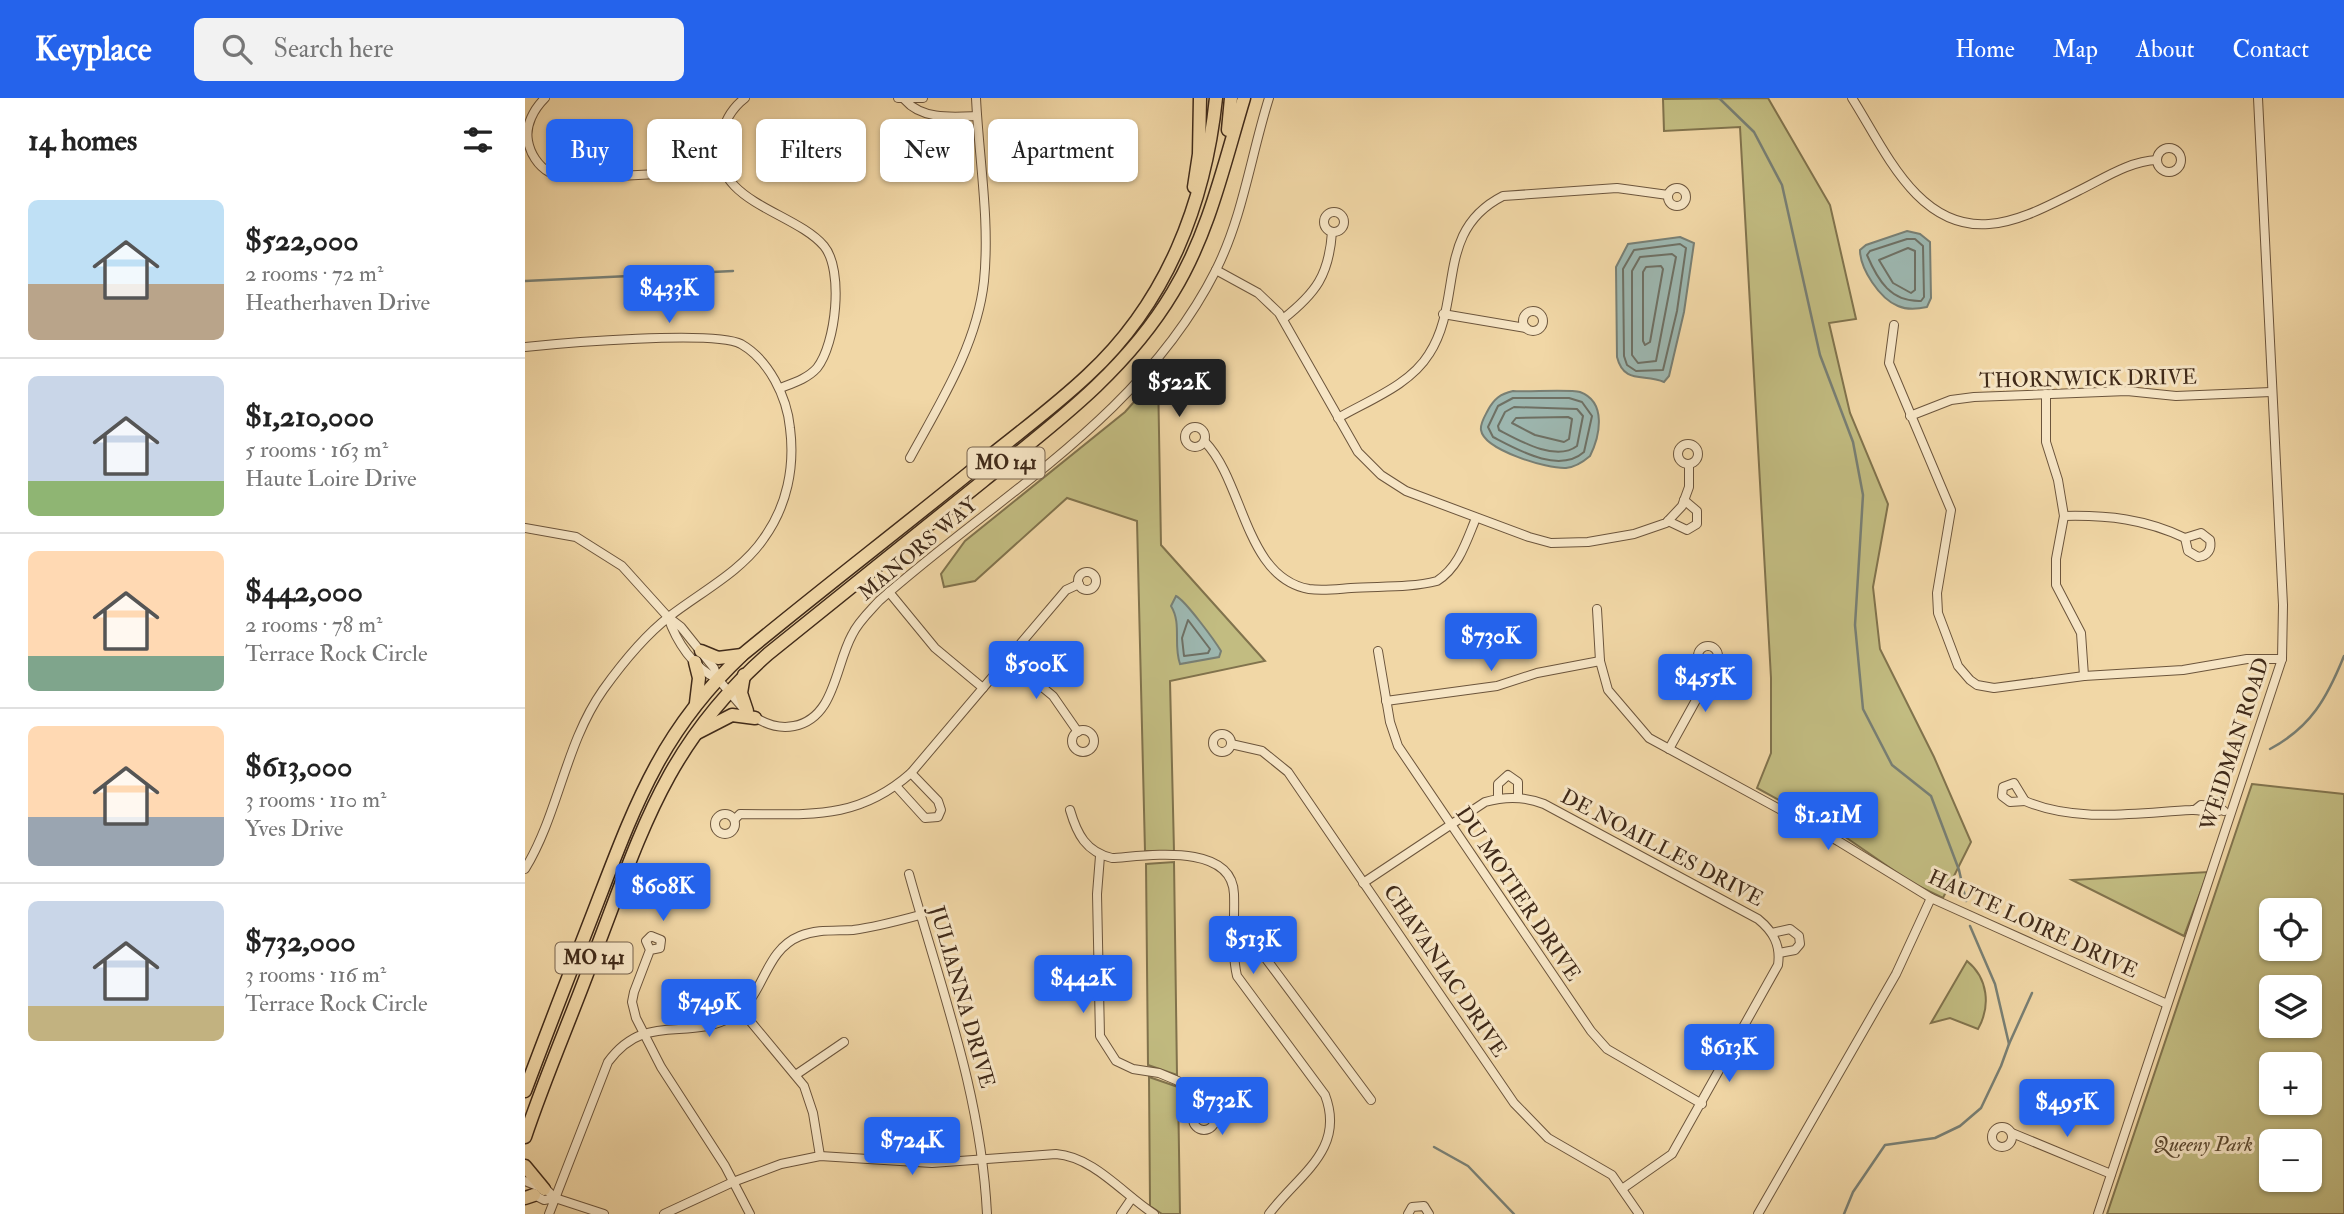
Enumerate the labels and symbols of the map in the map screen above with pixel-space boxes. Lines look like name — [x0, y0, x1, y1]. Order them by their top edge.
pin: $433K — [620, 266, 718, 325]
pin: $522K — [1130, 360, 1228, 419]
street label: THORNWICK DRIVE — [1979, 364, 2197, 394]
road number: MO 141 — [967, 448, 1045, 478]
street label: MANORS WAY — [853, 491, 984, 607]
pin: $730K — [1442, 614, 1540, 673]
pin: $500K — [987, 642, 1085, 701]
pin: $455K — [1656, 654, 1754, 714]
street label: WEIDMAN ROAD — [2194, 654, 2276, 835]
street label: DE NOAILLES DRIVE — [1556, 783, 1768, 913]
pin: $1.21M — [1771, 792, 1885, 852]
street label: DU MOTIER DRIVE — [1449, 801, 1587, 987]
pin: $608K — [614, 864, 712, 923]
street label: HAUTE LOIRE DRIVE — [1924, 864, 2142, 984]
street label: CHAVANIAC DRIVE — [1377, 880, 1513, 1062]
street label: JULIANNA DRIVE — [923, 902, 1001, 1091]
pin: $513K — [1204, 916, 1302, 976]
road number: MO 141 — [556, 943, 633, 974]
pin: $442K — [1034, 956, 1132, 1015]
pin: $749K — [660, 979, 758, 1039]
pin: $613K — [1680, 1024, 1778, 1084]
pin: $732K — [1173, 1077, 1271, 1137]
pin: $495K — [2018, 1080, 2116, 1139]
pin: $724K — [863, 1118, 961, 1177]
park label: Queeny Park — [2153, 1131, 2253, 1158]

